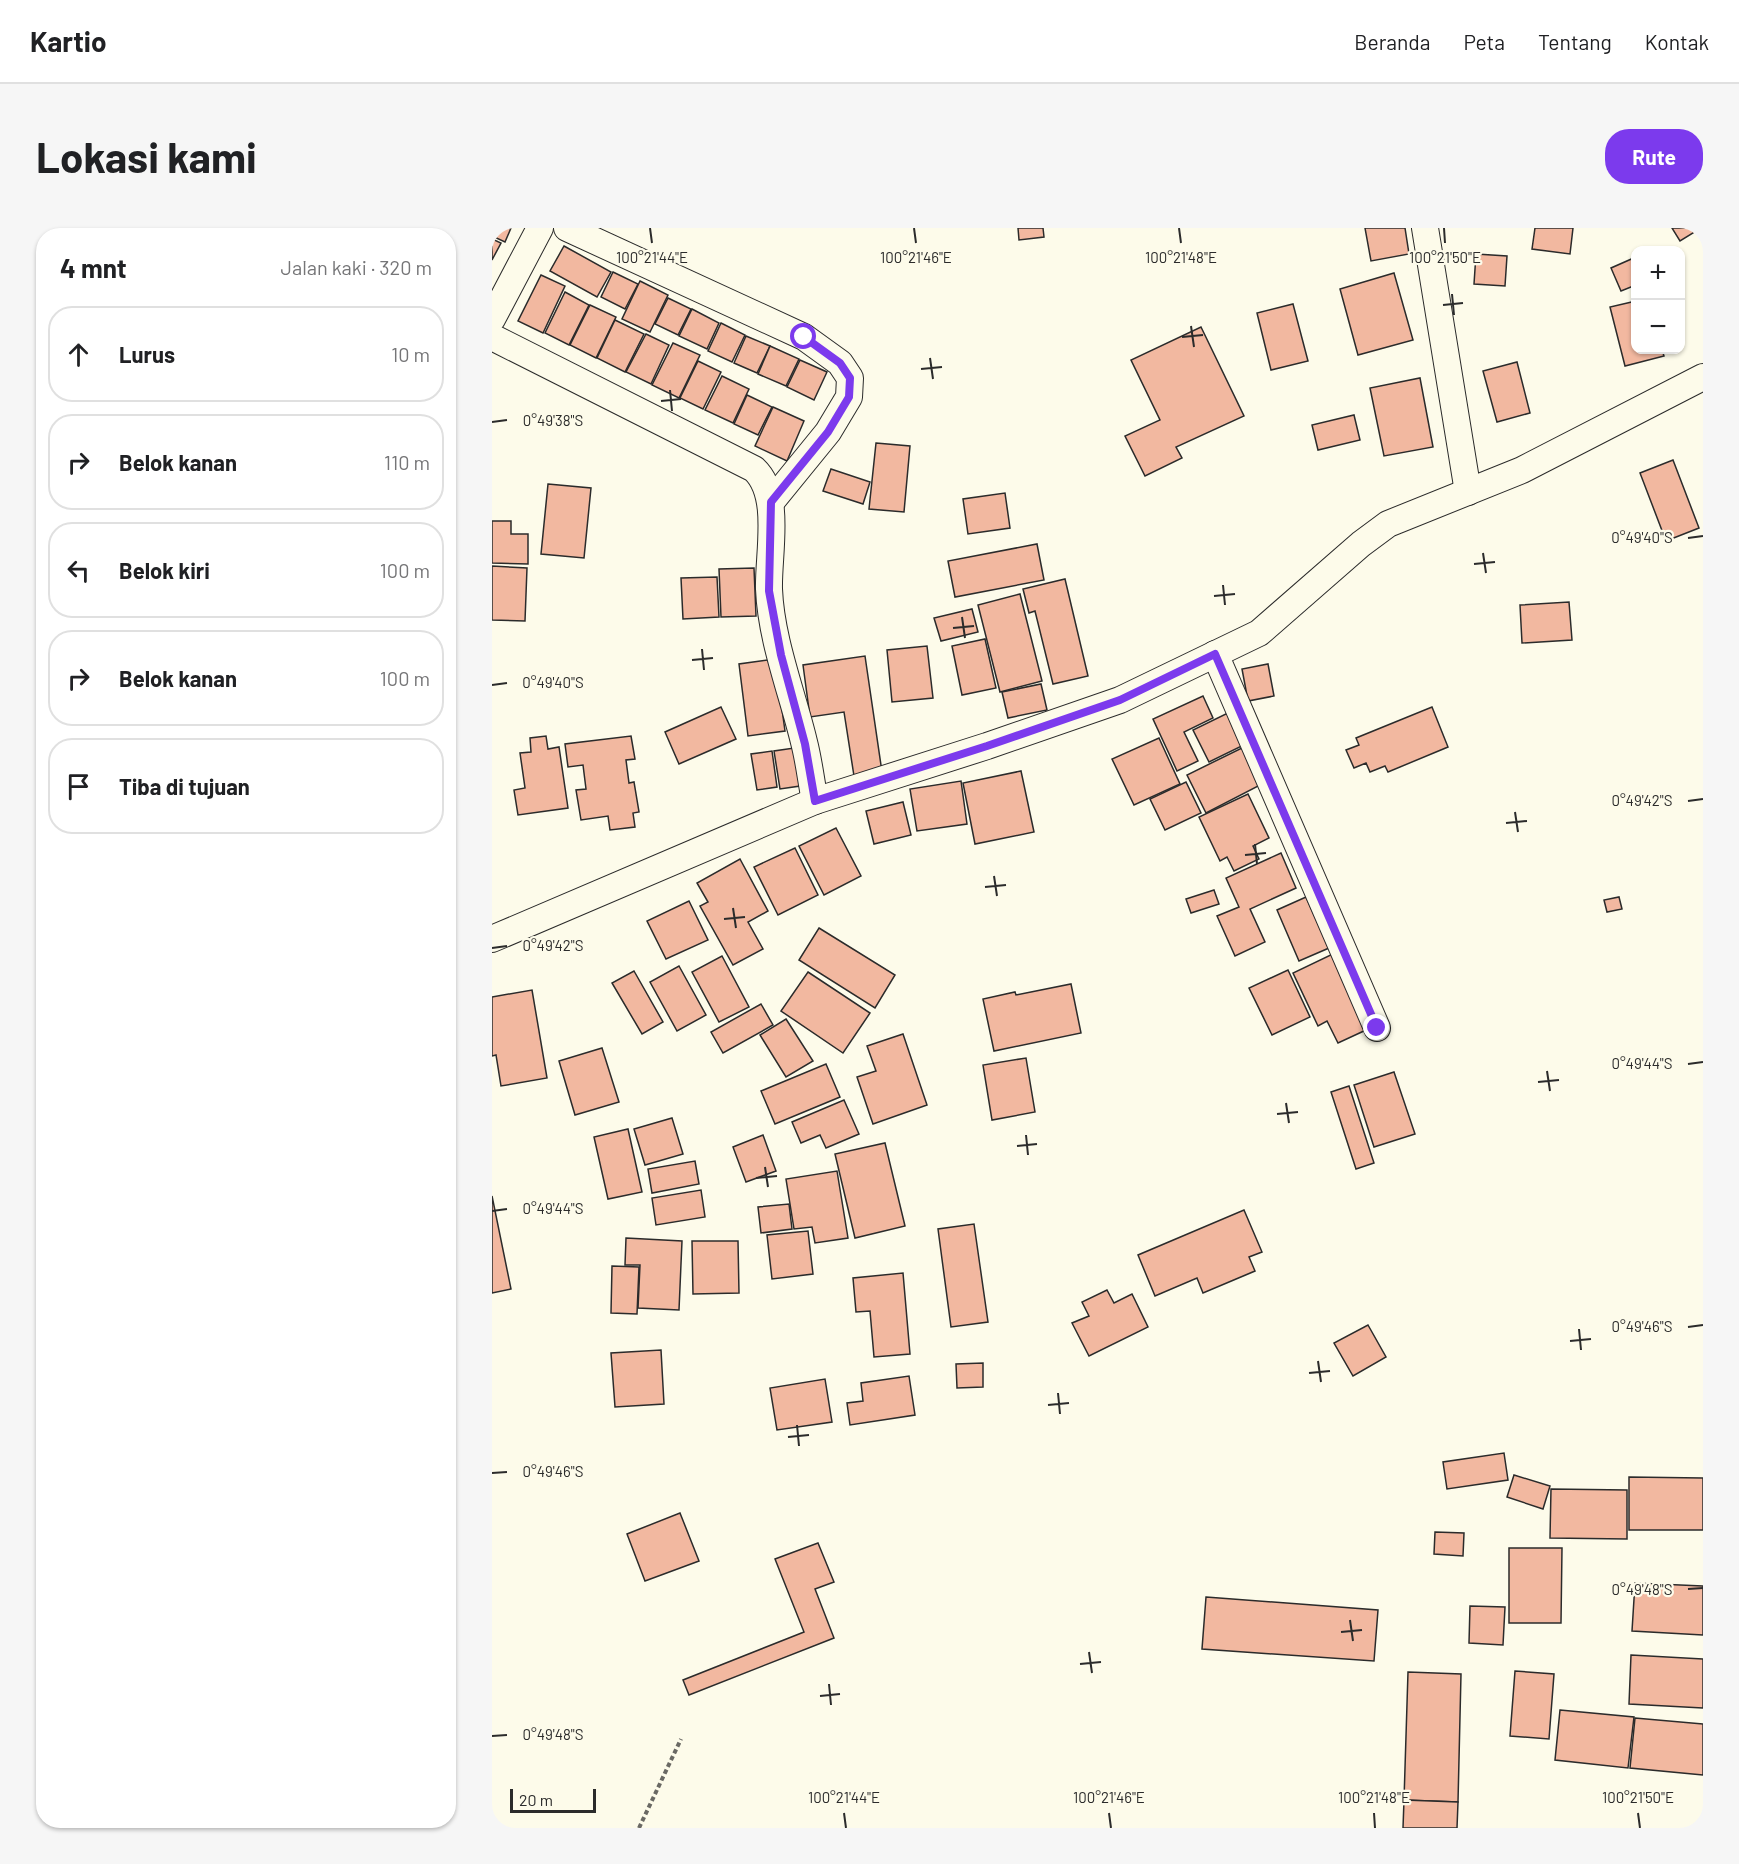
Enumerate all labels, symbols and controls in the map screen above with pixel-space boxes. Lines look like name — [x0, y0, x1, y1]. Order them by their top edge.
text: Kartio — [30, 24, 107, 58]
text: Beranda — [1354, 29, 1430, 54]
text: Peta — [1463, 29, 1505, 54]
text: Tentang — [1538, 29, 1612, 54]
text: Kontak — [1645, 29, 1709, 54]
button: Rute — [1605, 129, 1703, 184]
text: Lokasi kami — [36, 131, 257, 181]
map controls — [1631, 246, 1685, 354]
button: + — [1631, 246, 1685, 300]
text: 100°21'44"E — [616, 248, 688, 266]
text: 100°21'46"E — [880, 248, 952, 266]
text: 100°21'48"E — [1145, 248, 1217, 266]
text: 100°21'50"E — [1409, 248, 1481, 266]
text: 4 mnt — [60, 252, 127, 283]
text: Jalan kaki · 320 m — [280, 255, 432, 279]
button: − — [1631, 300, 1685, 354]
route start — [790, 323, 816, 349]
icon: ahead — [62, 338, 95, 371]
text: Lurus — [119, 341, 175, 367]
text: 10 m — [391, 342, 430, 366]
text: 0°49'38"S — [523, 411, 583, 429]
icon: right — [62, 446, 95, 479]
text: Belok kanan — [119, 449, 237, 475]
text: 110 m — [384, 450, 430, 474]
text: 0°49'40"S — [1611, 528, 1673, 546]
icon: left — [62, 554, 95, 587]
text: Belok kiri — [119, 557, 210, 583]
text: 100 m — [380, 558, 430, 582]
icon: right — [62, 662, 95, 695]
text: Belok kanan — [119, 665, 237, 691]
text: 100 m — [380, 666, 430, 690]
text: 0°49'40"S — [522, 673, 584, 691]
icon: arrive — [62, 770, 95, 803]
text: Tiba di tujuan — [119, 773, 250, 799]
text: 0°49'42"S — [1611, 791, 1673, 809]
text: 0°49'42"S — [522, 936, 584, 954]
route end — [1363, 1014, 1389, 1040]
text: 0°49'44"S — [1611, 1054, 1673, 1072]
text: 0°49'44"S — [522, 1199, 584, 1217]
text: 0°49'46"S — [1612, 1317, 1672, 1335]
text: 0°49'46"S — [523, 1462, 583, 1480]
text: 0°49'48"S — [1612, 1580, 1672, 1598]
text: 0°49'48"S — [523, 1725, 583, 1743]
scale bar — [510, 1786, 596, 1814]
text: 100°21'44"E — [808, 1788, 880, 1806]
text: 100°21'46"E — [1073, 1788, 1145, 1806]
text: 100°21'48"E — [1338, 1788, 1410, 1806]
text: 100°21'50"E — [1602, 1788, 1674, 1806]
text: 20 m — [519, 1790, 553, 1809]

